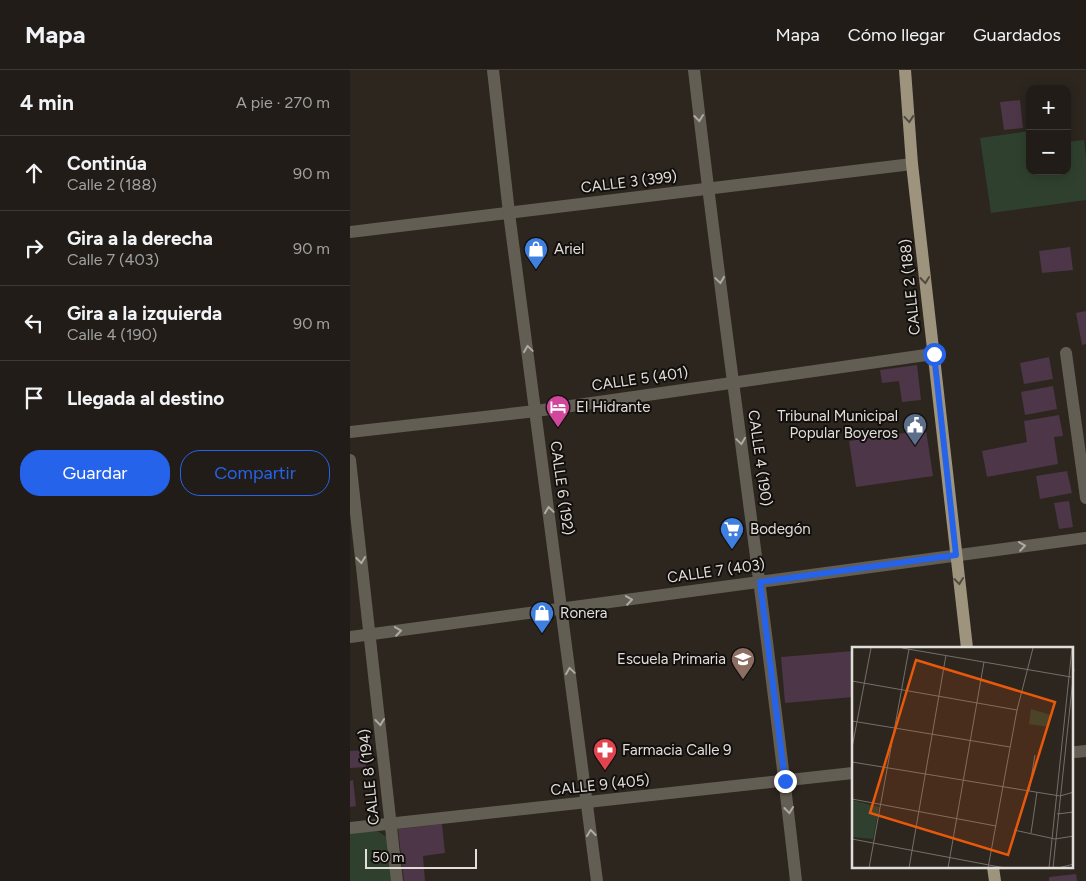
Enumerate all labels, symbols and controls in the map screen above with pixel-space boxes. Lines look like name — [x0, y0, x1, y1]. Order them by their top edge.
text: Mapa — [25, 20, 86, 49]
text: Mapa — [775, 24, 820, 46]
text: Cómo llegar — [848, 24, 945, 46]
text: Guardados — [973, 24, 1061, 46]
map controls — [1026, 85, 1071, 175]
button: + — [1026, 85, 1071, 130]
text: 4 min — [20, 90, 74, 115]
text: A pie · 270 m — [236, 93, 330, 112]
one-way arrow — [693, 115, 704, 123]
one-way arrow — [903, 115, 914, 123]
button: − — [1026, 130, 1071, 175]
text: Continúa — [67, 152, 147, 175]
icon: ahead — [20, 159, 48, 187]
text: 90 m — [293, 164, 330, 183]
street label: CALLE 3 (399) — [580, 167, 678, 197]
text: Calle 2 (188) — [67, 175, 157, 194]
text: Gira a la derecha — [67, 227, 213, 250]
icon: right — [20, 234, 48, 262]
shop icon: Ariel — [523, 236, 549, 270]
street label: CALLE 2 (188) — [896, 238, 924, 336]
text: 90 m — [293, 239, 330, 258]
place label: Ariel — [554, 240, 584, 258]
text: Calle 7 (403) — [67, 250, 159, 269]
one-way arrow — [714, 275, 724, 284]
one-way arrow — [919, 277, 930, 285]
text: Gira a la izquierda — [67, 302, 222, 325]
icon: left — [20, 309, 48, 337]
text: 90 m — [293, 314, 330, 333]
text: Calle 4 (190) — [67, 325, 158, 344]
route start — [923, 343, 946, 366]
one-way arrow — [523, 345, 533, 354]
street label: CALLE 5 (401) — [591, 363, 689, 395]
icon: arrive — [20, 384, 48, 412]
text: Llegada al destino — [67, 387, 224, 410]
hotel icon: El Hidrante — [545, 394, 571, 428]
place label: El Hidrante — [576, 398, 650, 416]
place label: Tribunal Municipal Popular Boyeros — [777, 407, 898, 442]
street label: CALLE 4 (190) — [744, 409, 776, 507]
public building icon: Tribunal Municipal Popular Boyeros — [902, 412, 928, 446]
one-way arrow — [735, 437, 746, 445]
street label: CALLE 6 (192) — [546, 440, 578, 536]
button: Guardar — [20, 450, 170, 496]
button: Compartir — [180, 450, 330, 496]
one-way arrow — [544, 506, 555, 514]
supermarket icon: Bodegón — [719, 516, 745, 550]
place label: Bodegón — [750, 520, 811, 538]
one-way arrow — [1018, 541, 1026, 552]
street label: CALLE 7 (403) — [666, 555, 766, 587]
one-way arrow — [355, 557, 366, 565]
one-way arrow — [953, 577, 964, 585]
one-way arrow — [624, 595, 633, 605]
shop icon: Ronera — [529, 600, 555, 634]
place label: Ronera — [560, 604, 607, 622]
one-way arrow — [395, 626, 403, 637]
school or university icon: Escuela Primaria — [730, 646, 756, 680]
inset map — [852, 647, 1074, 868]
place label: Escuela Primaria — [617, 650, 726, 668]
one-way arrow — [565, 667, 576, 675]
one-way arrow — [374, 718, 385, 726]
street label: CALLE 8 (194) — [355, 728, 383, 826]
pharmacy icon: Farmacia Calle 9 — [592, 737, 618, 771]
place label: Farmacia Calle 9 — [622, 741, 732, 759]
route end — [774, 770, 797, 793]
street label: CALLE 9 (405) — [550, 771, 650, 799]
one-way arrow — [783, 806, 794, 814]
one-way arrow — [586, 828, 597, 836]
scale bar — [365, 846, 478, 869]
text: 50 m — [372, 849, 404, 866]

